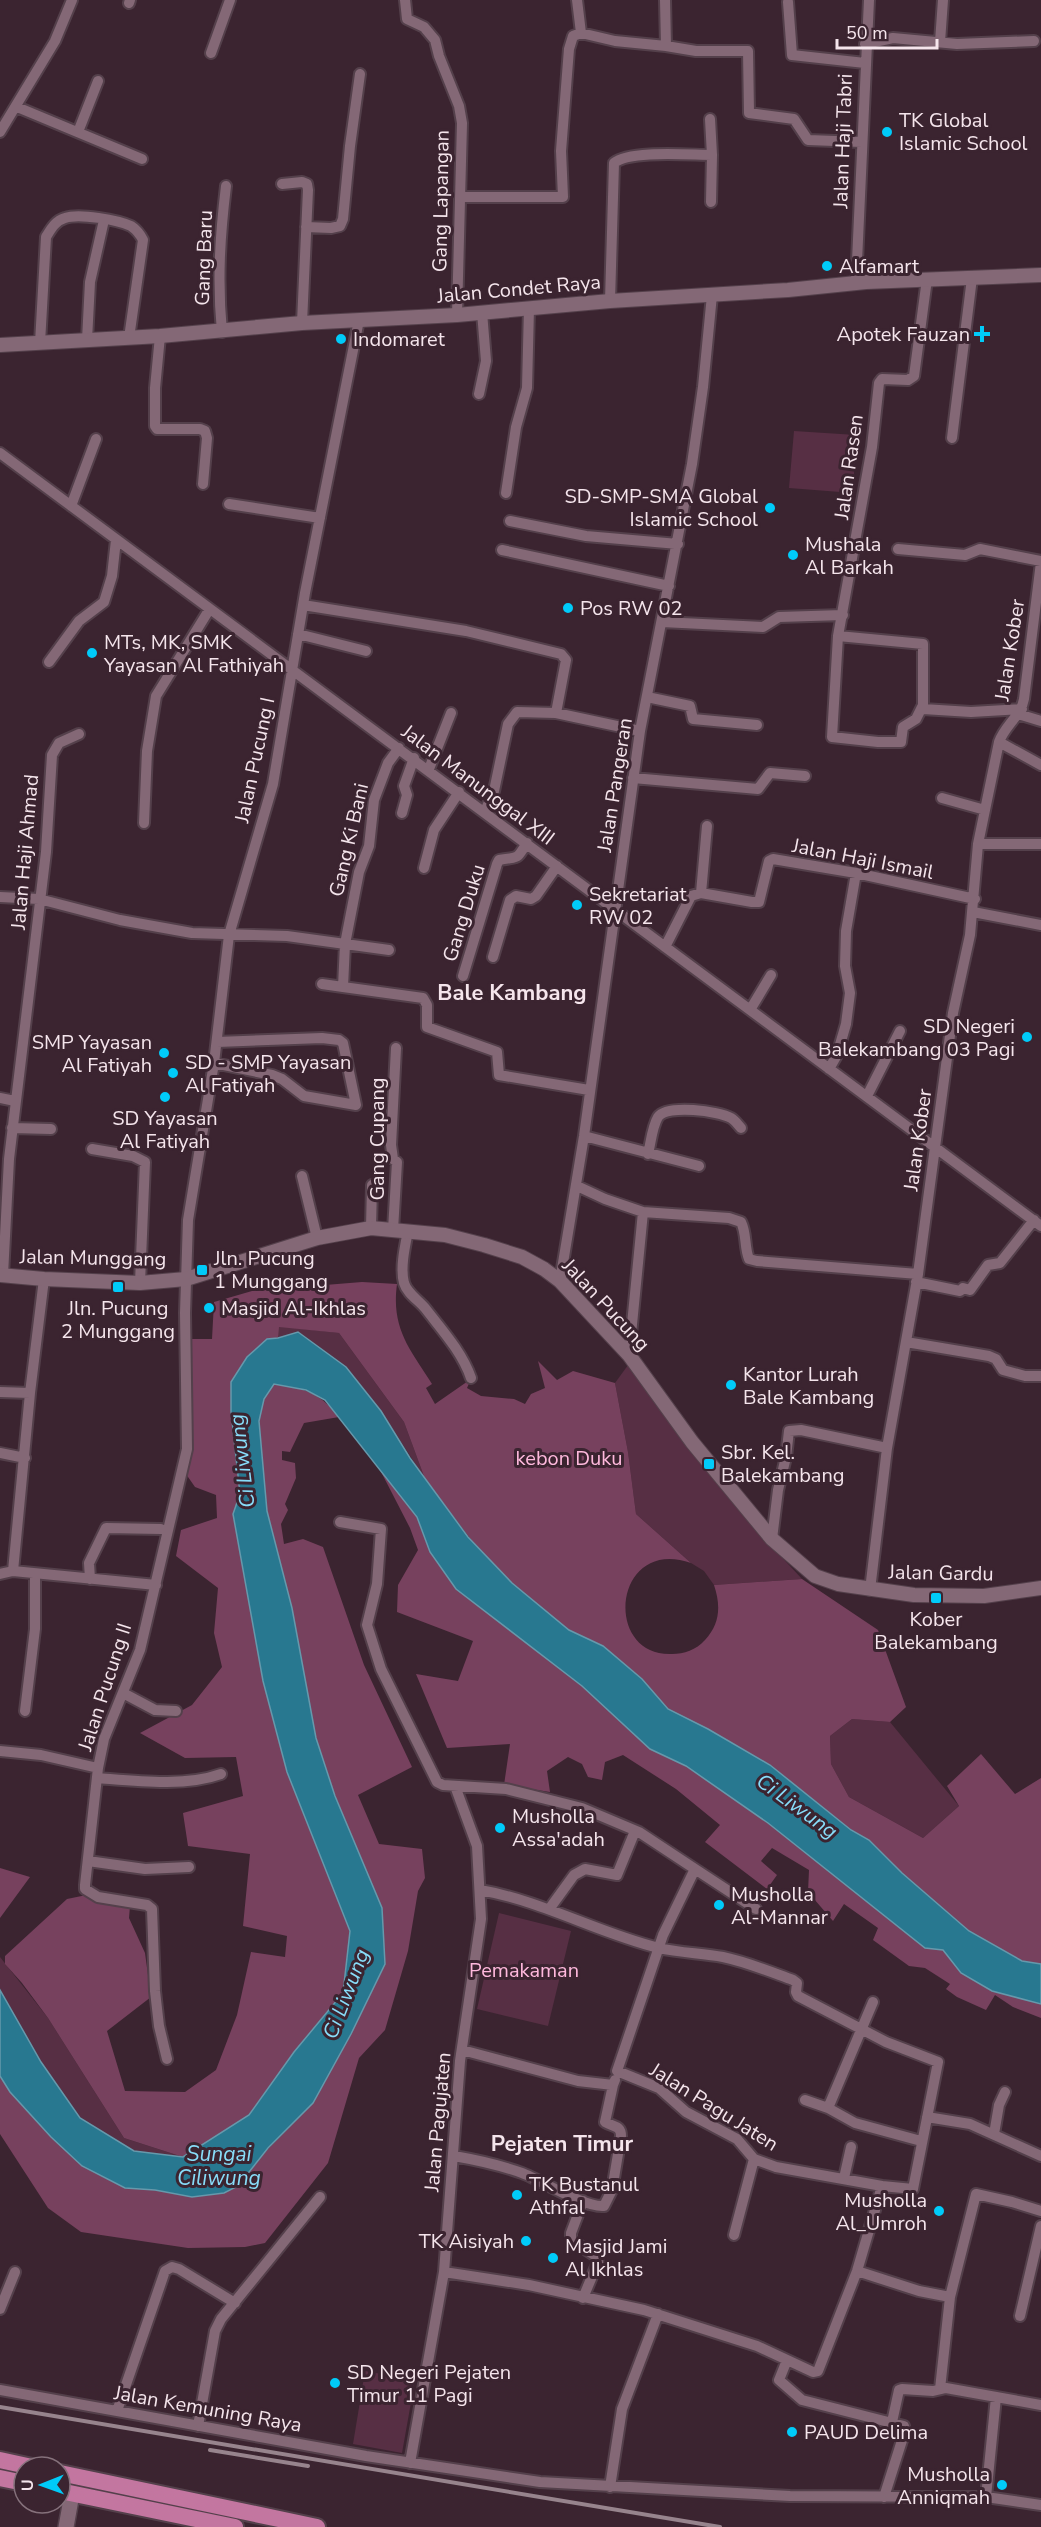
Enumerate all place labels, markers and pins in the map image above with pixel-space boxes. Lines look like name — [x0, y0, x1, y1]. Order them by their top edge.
place label: TK Global Islamic School — [899, 107, 1028, 157]
marker: TK Global Islamic School — [880, 125, 894, 139]
place label: Alfamart — [839, 253, 920, 280]
marker: Alfamart — [820, 259, 834, 273]
place label: Apotek Fauzan — [837, 321, 970, 348]
place label: Indomaret — [353, 326, 446, 353]
marker: Apotek Fauzan — [975, 327, 989, 341]
marker: Indomaret — [334, 332, 348, 346]
place label: SD-SMP-SMA Global Islamic School — [564, 483, 758, 533]
marker: SD-SMP-SMA Global Islamic School — [763, 501, 777, 515]
place label: Mushala Al Barkah — [805, 531, 894, 581]
marker: Mushala Al Barkah — [786, 548, 800, 562]
place label: Pos RW 02 — [580, 595, 682, 622]
marker: Pos RW 02 — [561, 601, 575, 615]
place label: MTs, MK, SMK Yayasan Al Fathiyah — [103, 629, 284, 679]
marker: MTs, MK, SMK Yayasan Al Fathiyah — [85, 646, 99, 660]
place label: Sekretariat RW 02 — [589, 881, 688, 931]
marker: Sekretariat RW 02 — [570, 898, 584, 912]
place label: SD Negeri Balekambang 03 Pagi — [818, 1013, 1015, 1063]
place label: SMP Yayasan Al Fatiyah — [32, 1029, 152, 1079]
marker: SD Negeri Balekambang 03 Pagi — [1020, 1030, 1034, 1044]
marker: SMP Yayasan Al Fatiyah — [157, 1046, 171, 1060]
place label: SD - SMP Yayasan Al Fatiyah — [185, 1049, 351, 1099]
marker: SD - SMP Yayasan Al Fatiyah — [166, 1066, 180, 1080]
marker: SD Yayasan Al Fatiyah — [158, 1090, 172, 1104]
place label: SD Yayasan Al Fatiyah — [112, 1105, 218, 1155]
place label: Jln. Pucung 1 Munggang — [213, 1245, 328, 1295]
marker: Jln. Pucung 1 Munggang — [195, 1263, 209, 1277]
marker: Jln. Pucung 2 Munggang — [111, 1280, 125, 1294]
place label: Jln. Pucung 2 Munggang — [61, 1295, 175, 1345]
place label: Masjid Al-Ikhlas — [221, 1295, 366, 1322]
marker: Masjid Al-Ikhlas — [202, 1301, 216, 1315]
place label: Kantor Lurah Bale Kambang — [743, 1361, 874, 1411]
marker: Kantor Lurah Bale Kambang — [724, 1378, 738, 1392]
place label: Sbr. Kel. Balekambang — [721, 1439, 845, 1489]
marker: Sbr. Kel. Balekambang — [702, 1457, 716, 1471]
marker: Kober Balekambang — [929, 1591, 943, 1605]
place label: Kober Balekambang — [874, 1606, 998, 1656]
place label: Musholla Assa'adah — [512, 1803, 605, 1853]
marker: Musholla Assa'adah — [493, 1821, 507, 1835]
place label: Musholla Al-Mannar — [731, 1881, 828, 1931]
marker: Musholla Al-Mannar — [712, 1898, 726, 1912]
place label: TK Bustanul Athfal — [529, 2171, 639, 2221]
place label: Musholla Al_Umroh — [836, 2187, 927, 2237]
marker: TK Bustanul Athfal — [510, 2188, 524, 2202]
marker: Musholla Al_Umroh — [932, 2204, 946, 2218]
place label: TK Aisiyah — [419, 2228, 514, 2255]
place label: Masjid Jami Al Ikhlas — [565, 2233, 667, 2283]
marker: TK Aisiyah — [519, 2234, 533, 2248]
marker: Masjid Jami Al Ikhlas — [546, 2251, 560, 2265]
place label: SD Negeri Pejaten Timur 11 Pagi — [347, 2359, 511, 2409]
marker: SD Negeri Pejaten Timur 11 Pagi — [328, 2376, 342, 2390]
place label: PAUD Delima — [804, 2419, 928, 2446]
marker: PAUD Delima — [785, 2425, 799, 2439]
place label: Musholla Anniqmah — [897, 2461, 990, 2511]
marker: Musholla Anniqmah — [995, 2478, 1009, 2492]

